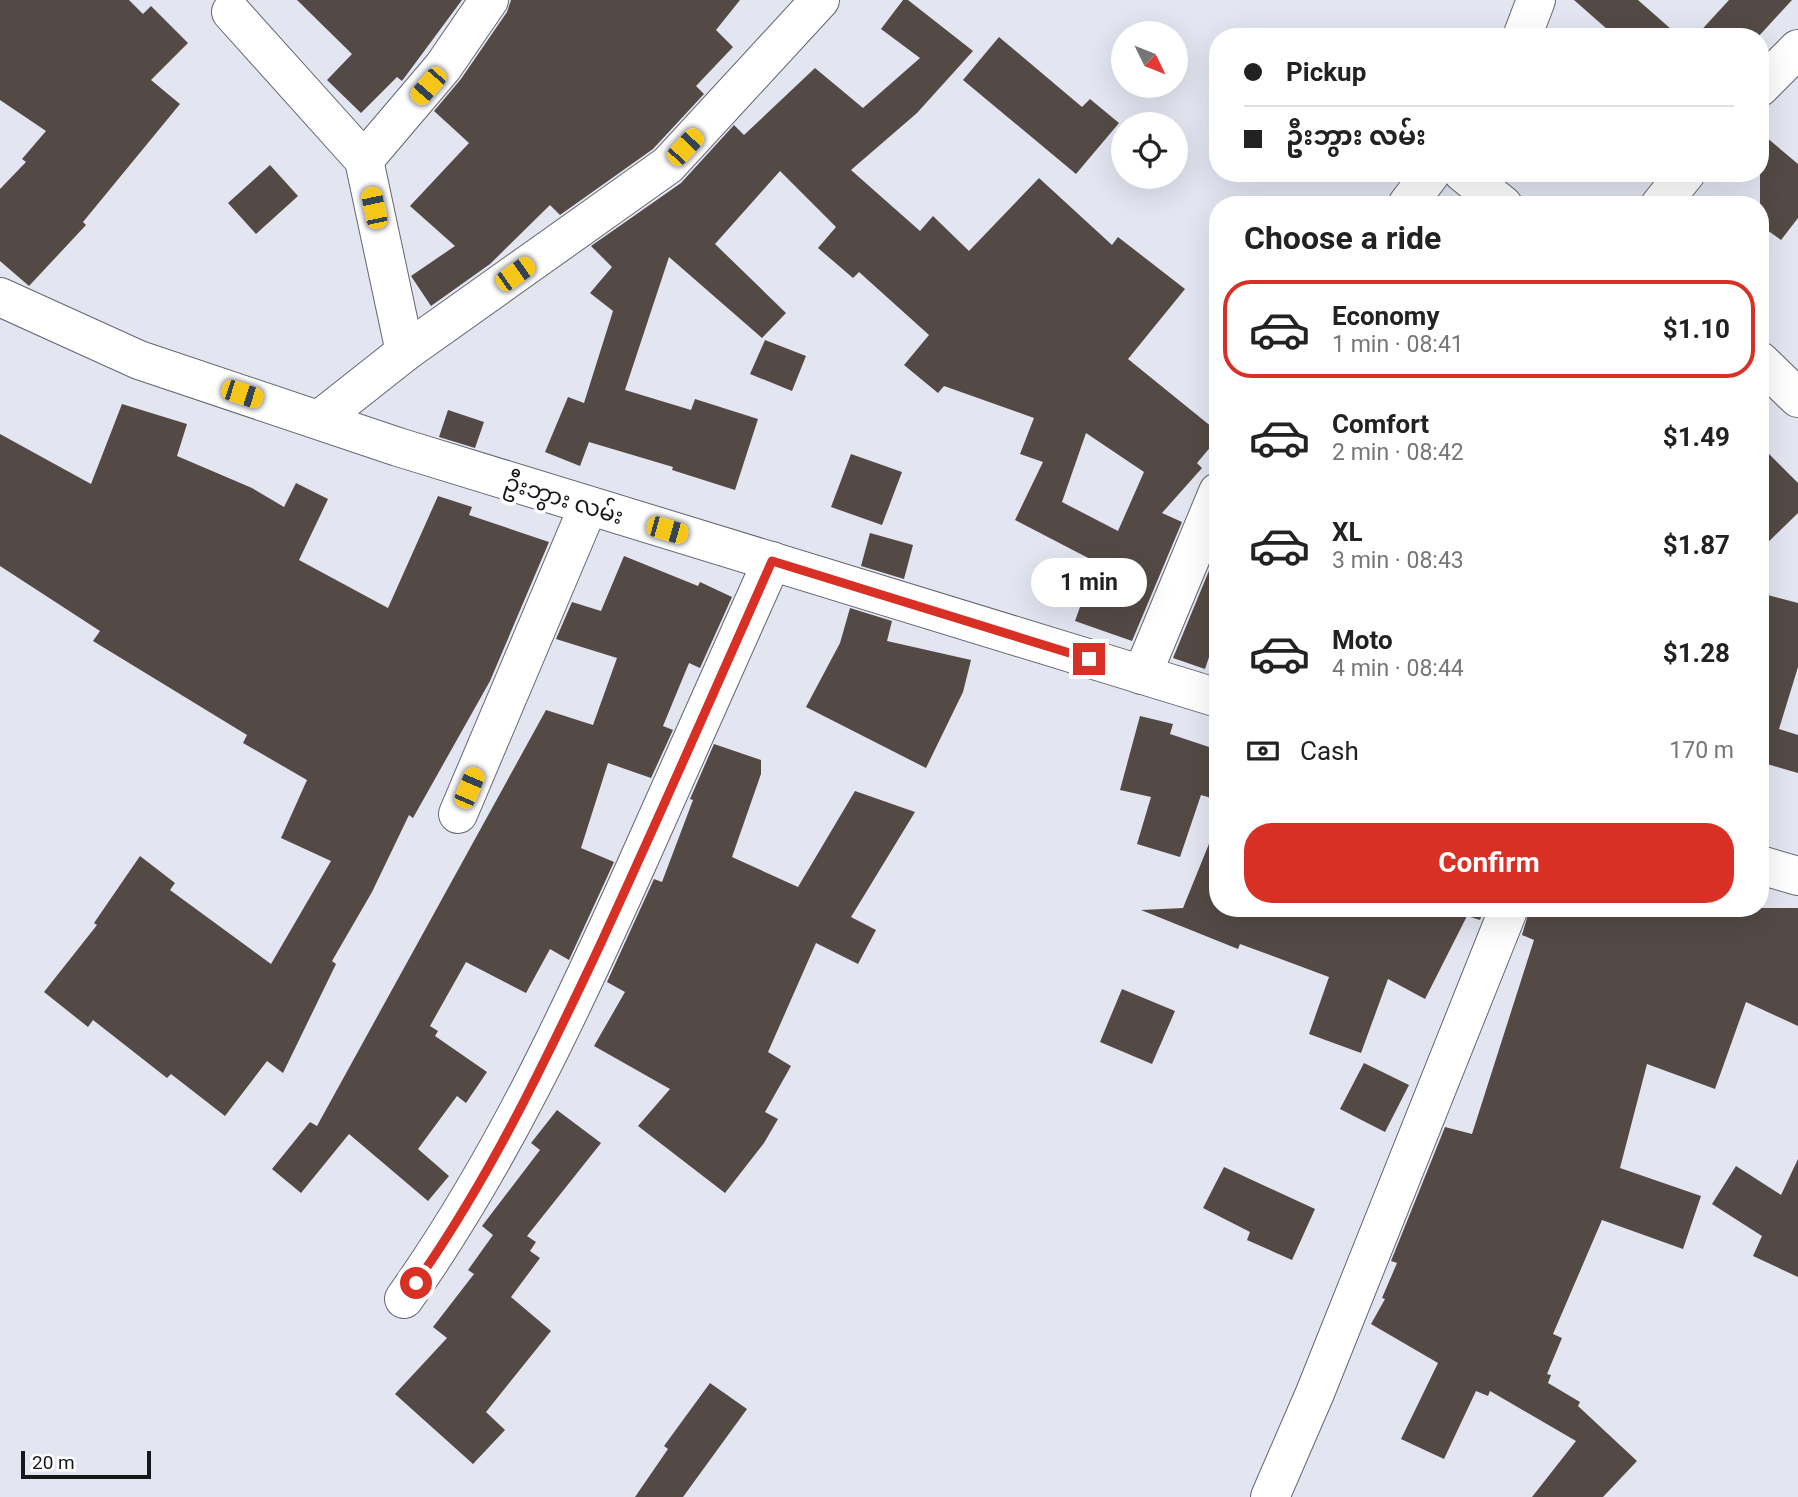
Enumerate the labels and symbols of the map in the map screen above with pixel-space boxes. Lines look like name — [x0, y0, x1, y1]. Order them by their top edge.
north arrow — [1111, 21, 1188, 98]
car — [407, 63, 450, 109]
car — [663, 124, 708, 170]
car — [360, 185, 389, 231]
car — [492, 253, 539, 295]
car — [219, 378, 266, 410]
street label: ဦးဘွား လမ်း — [500, 466, 627, 535]
car — [644, 514, 691, 546]
callout: 1 min — [1031, 558, 1147, 606]
route end — [1073, 643, 1105, 675]
car — [452, 765, 487, 811]
route start — [400, 1267, 432, 1299]
scale bar — [21, 1448, 150, 1480]

